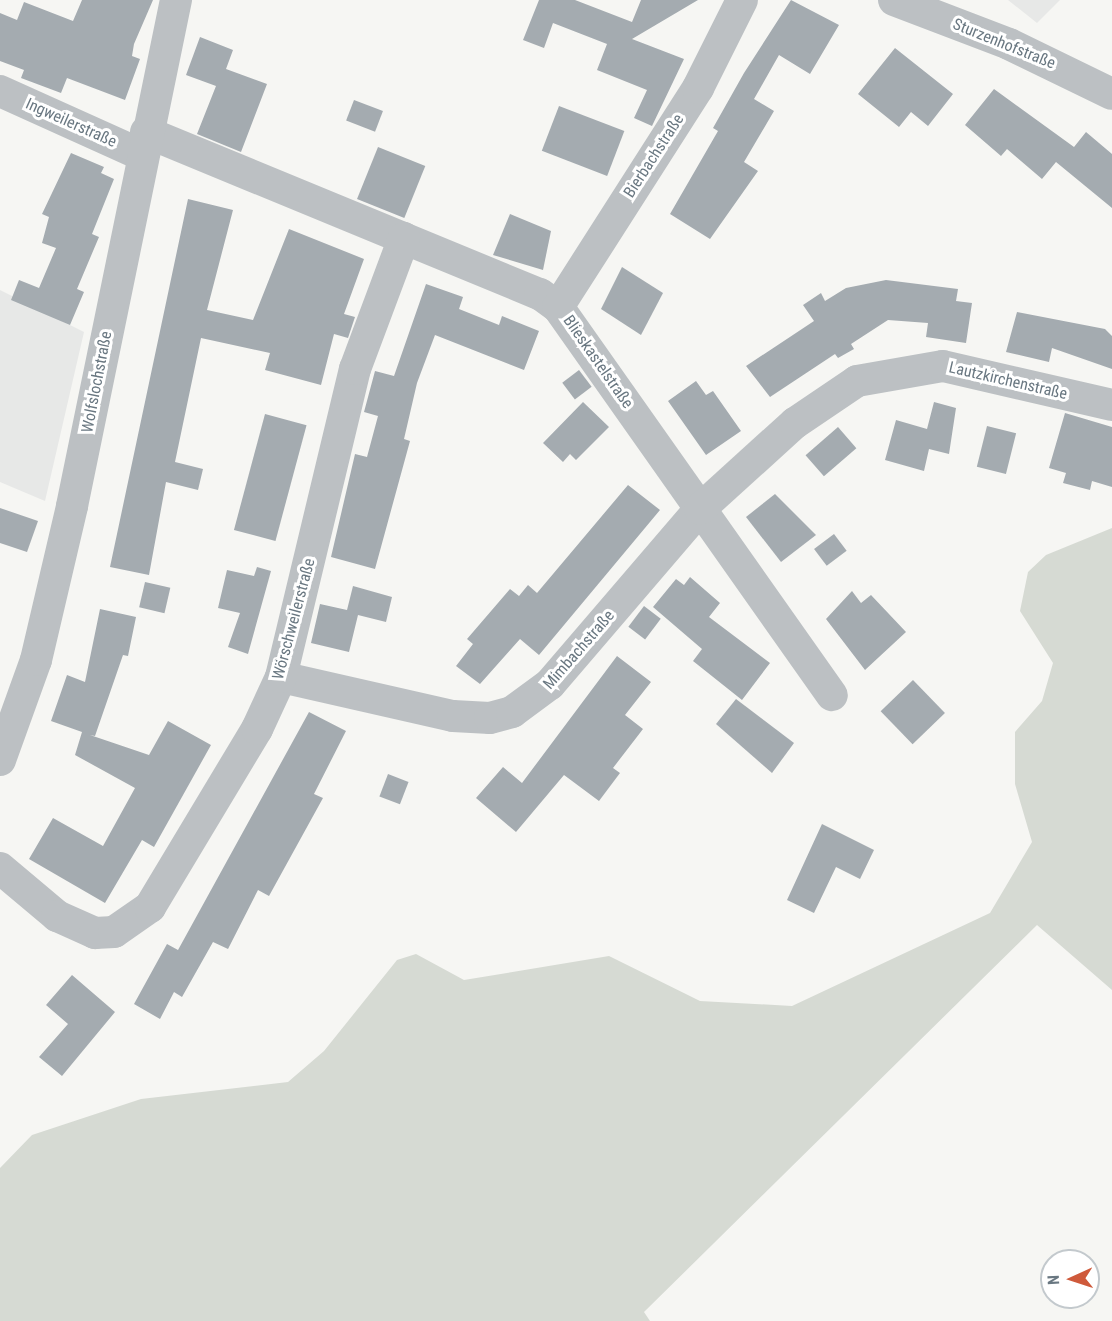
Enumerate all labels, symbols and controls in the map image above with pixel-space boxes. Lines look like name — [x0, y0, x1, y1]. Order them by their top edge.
street label: Sturzenhofstraße — [950, 15, 1058, 73]
street label: Ingweilerstraße — [23, 94, 119, 152]
street label: Bierbachstraße — [620, 111, 688, 201]
street label: Blieskastelstraße — [559, 312, 637, 412]
street label: Wolfslochstraße — [78, 330, 116, 434]
street label: Lautzkirchenstraße — [947, 358, 1069, 404]
street label: Wörschweilerstraße — [269, 556, 319, 682]
street label: Mimbachstraße — [539, 606, 619, 694]
north arrow — [1040, 1249, 1100, 1309]
text: N — [1044, 1274, 1063, 1285]

